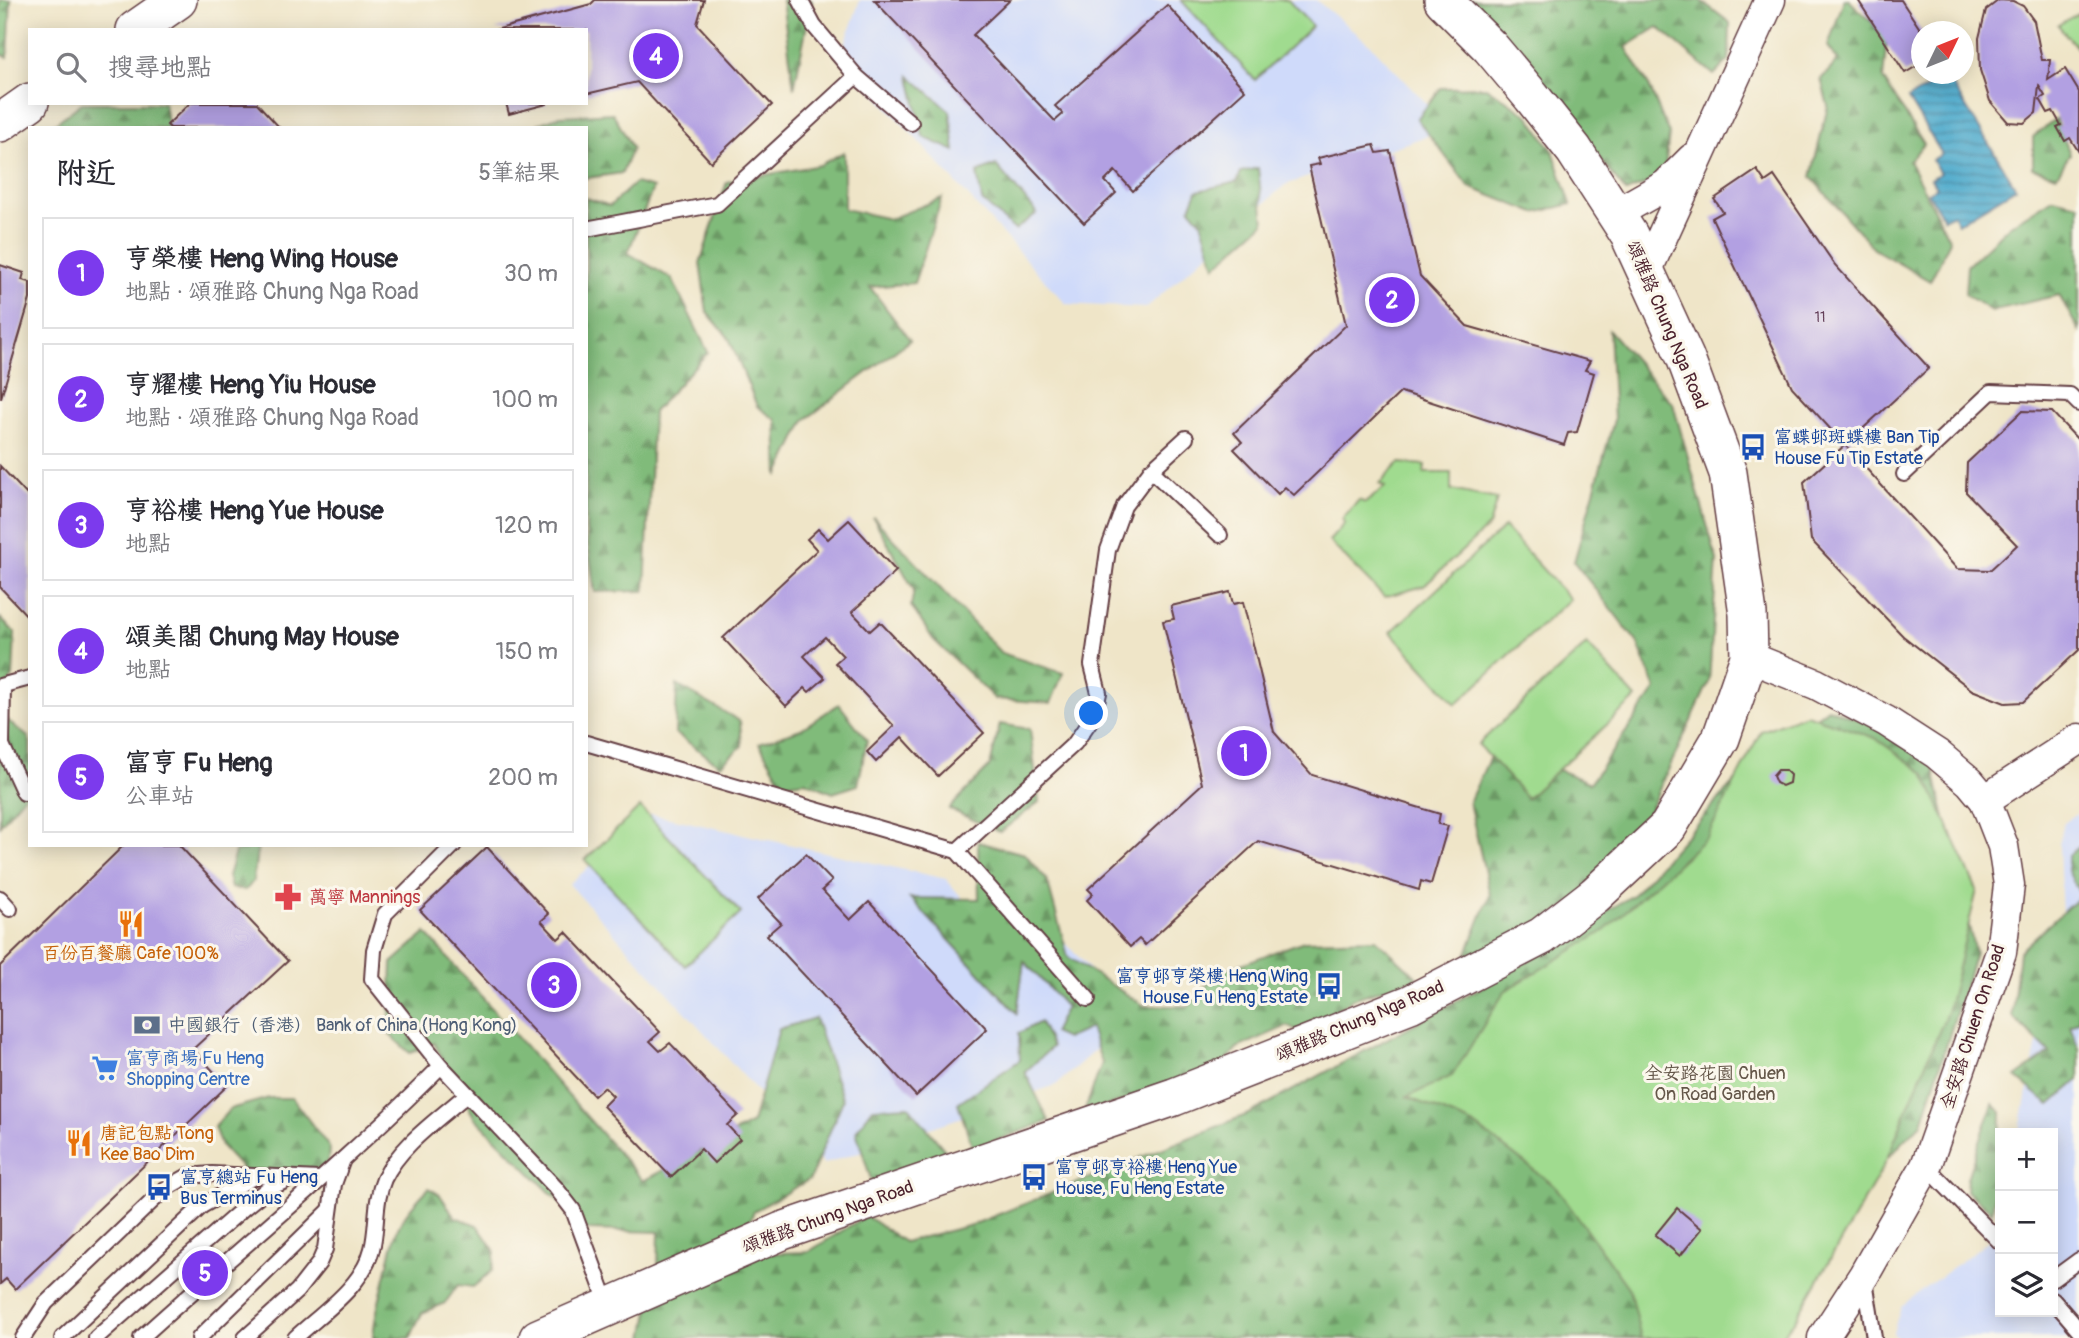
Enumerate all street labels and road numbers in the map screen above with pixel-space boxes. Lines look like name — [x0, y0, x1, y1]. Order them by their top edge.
street label: 頌雅路 Chung Nga Road — [1621, 237, 1713, 413]
street label: 全安路 Chuen On Road — [1935, 942, 2011, 1112]
street label: 頌雅路 Chung Nga Road — [1272, 975, 1448, 1067]
street label: 頌雅路 Chung Nga Road — [739, 1175, 917, 1259]

